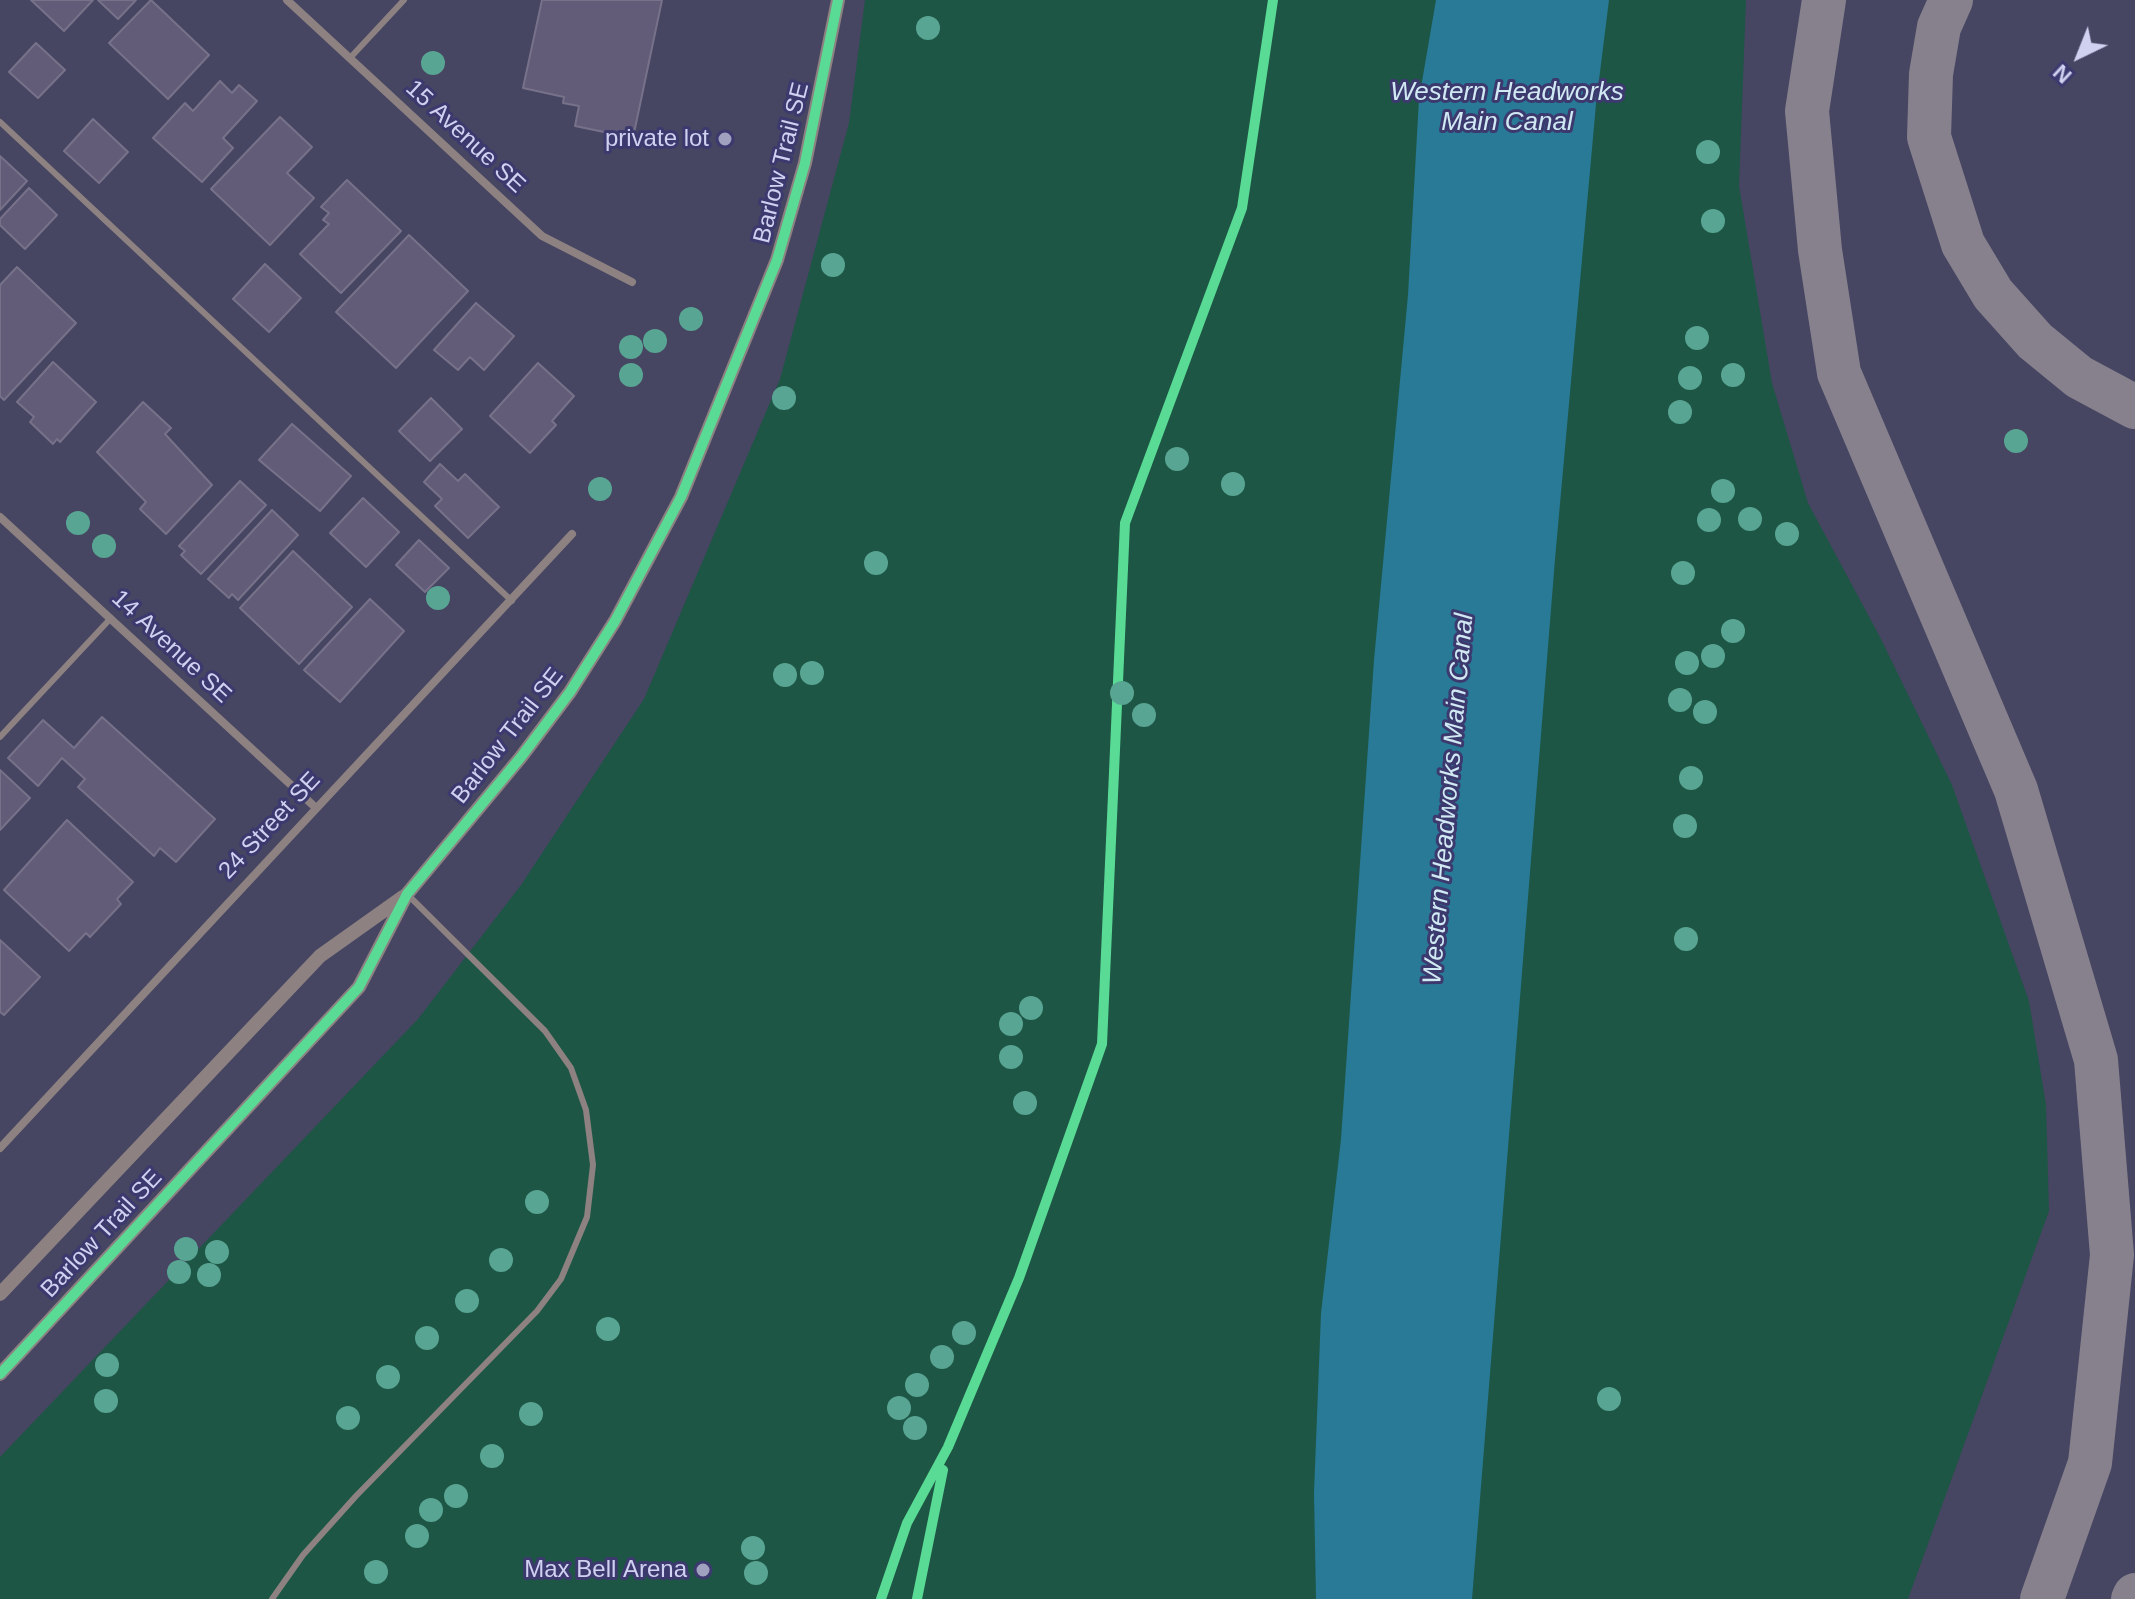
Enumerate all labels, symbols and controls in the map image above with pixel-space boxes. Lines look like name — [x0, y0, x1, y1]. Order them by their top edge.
north arrow — [2039, 16, 2119, 96]
text: N — [2048, 59, 2077, 88]
street label: 15 Avenue SE — [399, 74, 531, 200]
water label: Western Headworks Main Canal — [1390, 77, 1624, 138]
street label: Barlow Trail SE — [748, 80, 816, 246]
place label: private lot — [605, 125, 709, 153]
marker: private lot — [716, 130, 734, 148]
street label: 14 Avenue SE — [105, 584, 237, 710]
water label: Western Headworks Main Canal — [1417, 612, 1481, 986]
street label: Barlow Trail SE — [446, 662, 570, 810]
street label: 24 Street SE — [213, 766, 327, 886]
street label: Barlow Trail SE — [35, 1164, 169, 1304]
place label: Max Bell Arena — [524, 1556, 687, 1584]
marker: Max Bell Arena — [694, 1561, 712, 1579]

